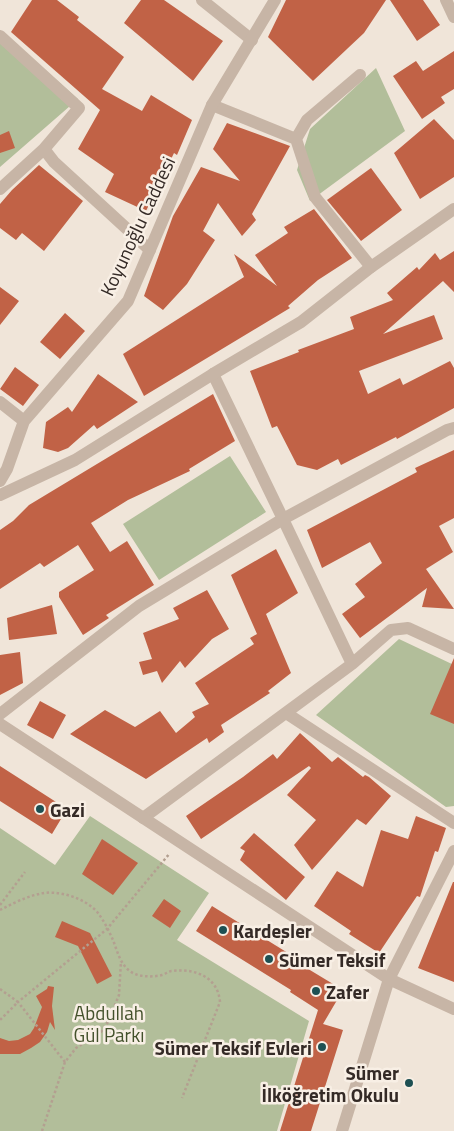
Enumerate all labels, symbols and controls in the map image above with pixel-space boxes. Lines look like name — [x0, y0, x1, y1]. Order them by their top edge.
street label: Koyunoğlu Caddesi — [92, 152, 182, 300]
place label: Gazi — [50, 795, 85, 824]
marker: Gazi — [34, 803, 46, 815]
place label: Kardeşler — [233, 916, 312, 945]
marker: Kardeşler — [217, 924, 229, 936]
place label: Sümer Teksif — [279, 945, 386, 974]
marker: Sümer Teksif — [263, 953, 275, 965]
place label: Zafer — [326, 977, 369, 1006]
marker: Zafer — [310, 985, 322, 997]
park label: Abdullah Gül Parkı — [74, 998, 144, 1049]
place label: Sümer Teksif Evleri — [155, 1033, 312, 1062]
marker: Sümer Teksif Evleri — [316, 1041, 328, 1053]
place label: Sümer İlköğretim Okulu — [262, 1058, 399, 1109]
marker: Sümer İlköğretim Okulu — [403, 1077, 415, 1089]

